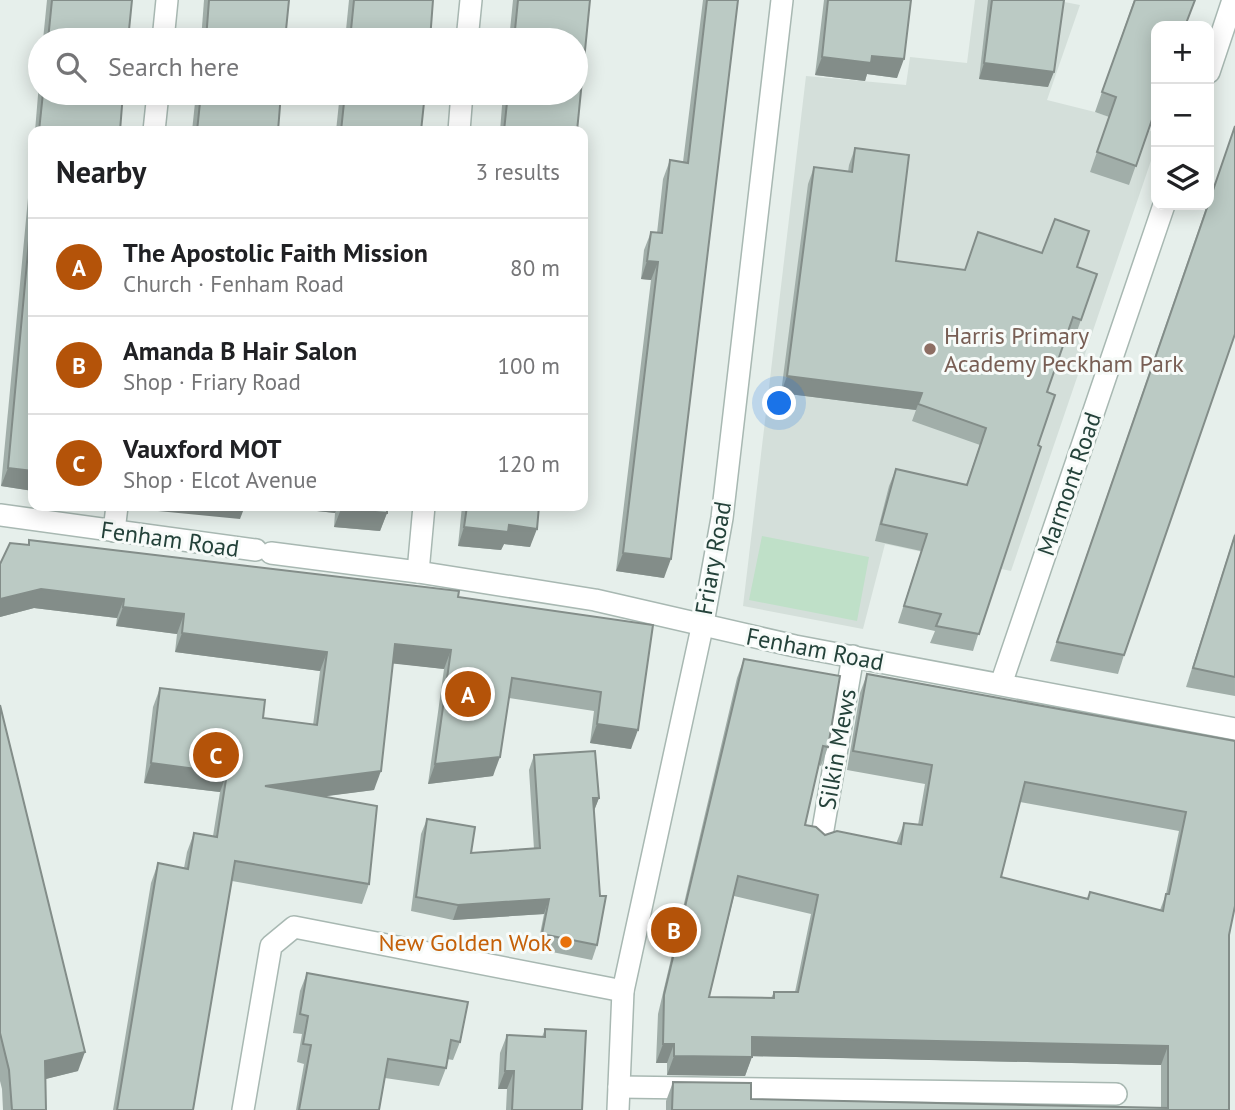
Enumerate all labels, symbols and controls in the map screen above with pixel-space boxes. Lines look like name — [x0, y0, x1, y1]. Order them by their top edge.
map controls — [1151, 21, 1214, 210]
button: + — [1151, 21, 1214, 84]
search box — [28, 28, 588, 105]
icon: search — [52, 48, 90, 86]
text: Search here — [108, 50, 239, 83]
button: − — [1151, 84, 1214, 147]
button: layers — [1151, 147, 1214, 210]
text: Nearby — [56, 152, 146, 191]
text: 3 results — [476, 157, 560, 186]
text: The Apostolic Faith Mission — [123, 236, 428, 269]
text: A — [72, 253, 86, 282]
text: 80 m — [510, 253, 560, 282]
text: Church · Fenham Road — [123, 269, 344, 298]
place label: Harris Primary Academy Peckham Park — [944, 320, 1184, 379]
text: Amanda B Hair Salon — [123, 334, 357, 367]
marker: Harris Primary Academy Peckham Park — [922, 341, 938, 357]
text: B — [72, 351, 86, 380]
text: 100 m — [498, 351, 560, 380]
text: Shop · Friary Road — [123, 367, 301, 396]
your location — [762, 386, 796, 420]
street label: Marmont Road — [1030, 408, 1108, 560]
text: Vauxford MOT — [123, 432, 282, 465]
text: C — [73, 449, 85, 478]
text: 120 m — [498, 449, 560, 478]
text: Shop · Elcot Avenue — [123, 465, 317, 494]
street label: Friary Road — [688, 499, 738, 617]
street label: Fenham Road — [99, 514, 241, 564]
street label: Fenham Road — [744, 620, 886, 678]
pin: A — [445, 668, 491, 720]
street label: Silkin Mews — [811, 686, 863, 812]
pin: C — [193, 729, 239, 781]
pin: B — [651, 904, 697, 956]
place label: New Golden Wok — [378, 927, 552, 958]
marker: New Golden Wok — [558, 934, 574, 950]

